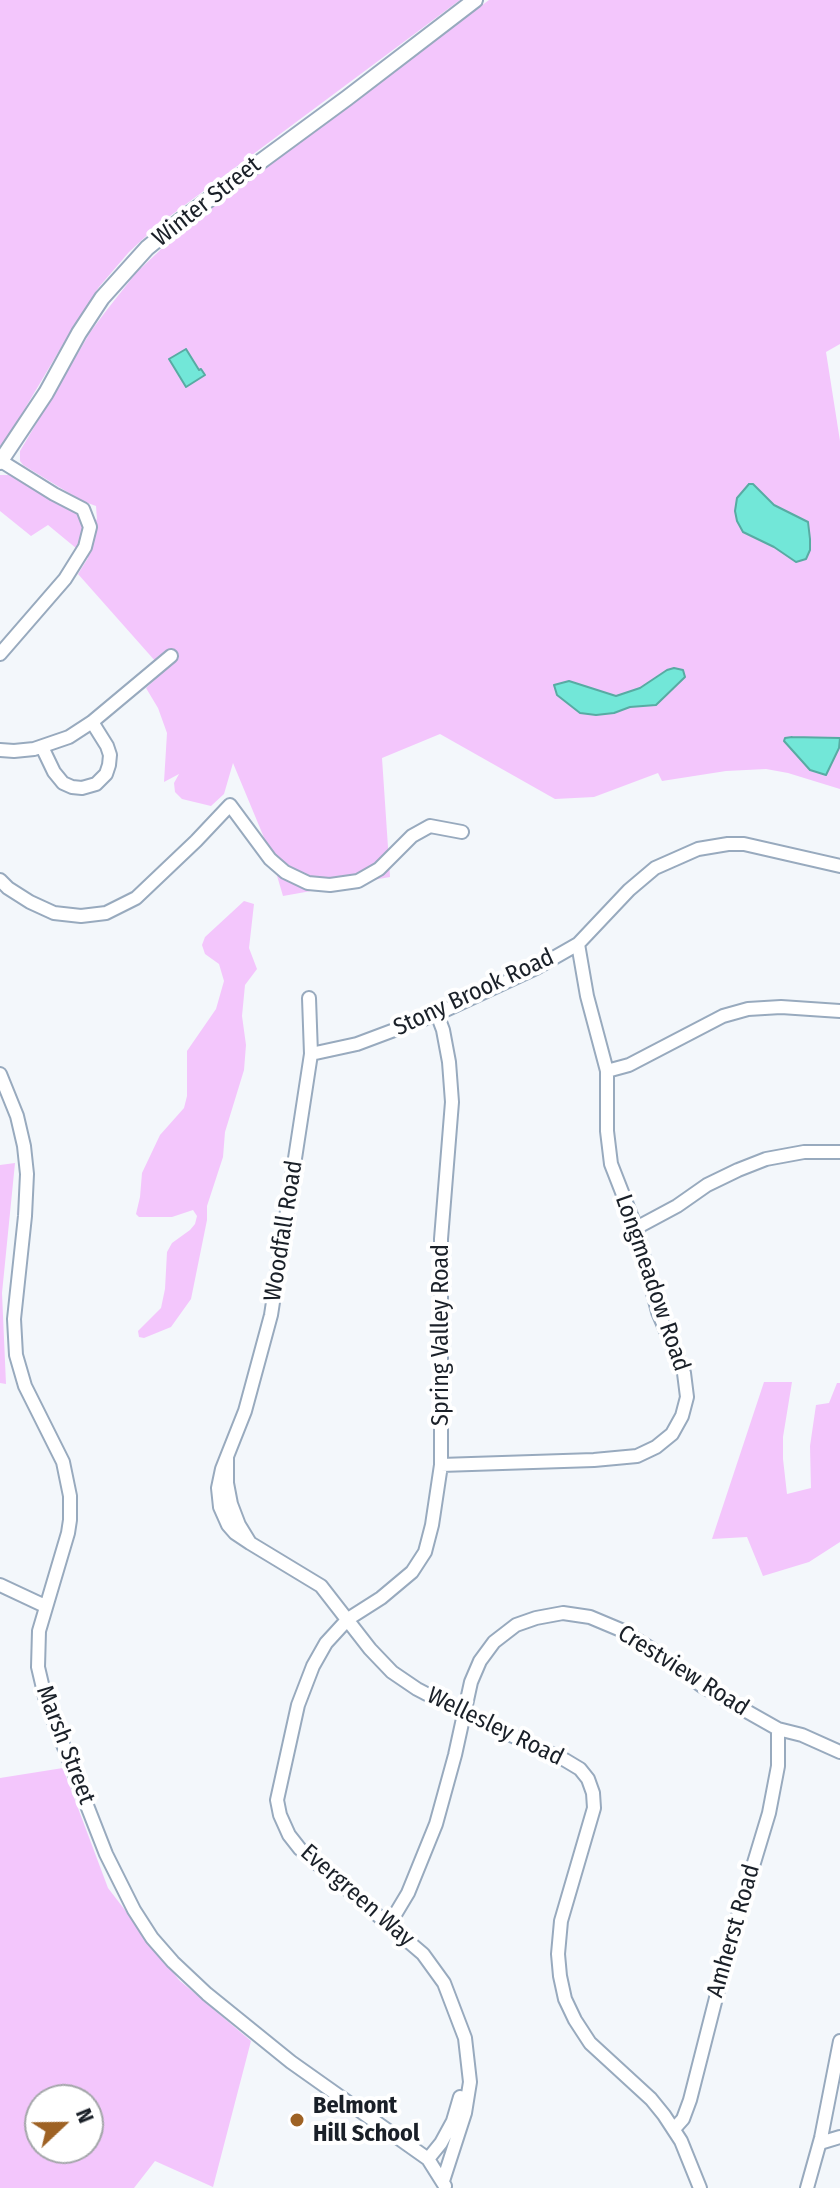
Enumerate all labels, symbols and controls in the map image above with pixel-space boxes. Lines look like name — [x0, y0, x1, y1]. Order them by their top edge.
street label: Winter Street — [147, 151, 267, 253]
street label: Stony Brook Road — [389, 943, 559, 1043]
street label: Woodfall Road — [259, 1158, 309, 1304]
street label: Longmeadow Road — [608, 1191, 696, 1375]
street label: Spring Valley Road — [427, 1244, 455, 1426]
street label: Crestview Road — [612, 1619, 754, 1723]
street label: Marsh Street — [29, 1682, 101, 1808]
street label: Wellesley Road — [422, 1682, 568, 1772]
street label: Evergreen Way — [294, 1839, 420, 1953]
street label: Amherst Road — [701, 1861, 767, 2001]
north arrow — [24, 2084, 104, 2164]
place label: Belmont Hill School — [313, 2092, 419, 2148]
text: N — [70, 2104, 100, 2127]
marker: Belmont Hill School — [288, 2111, 306, 2129]

